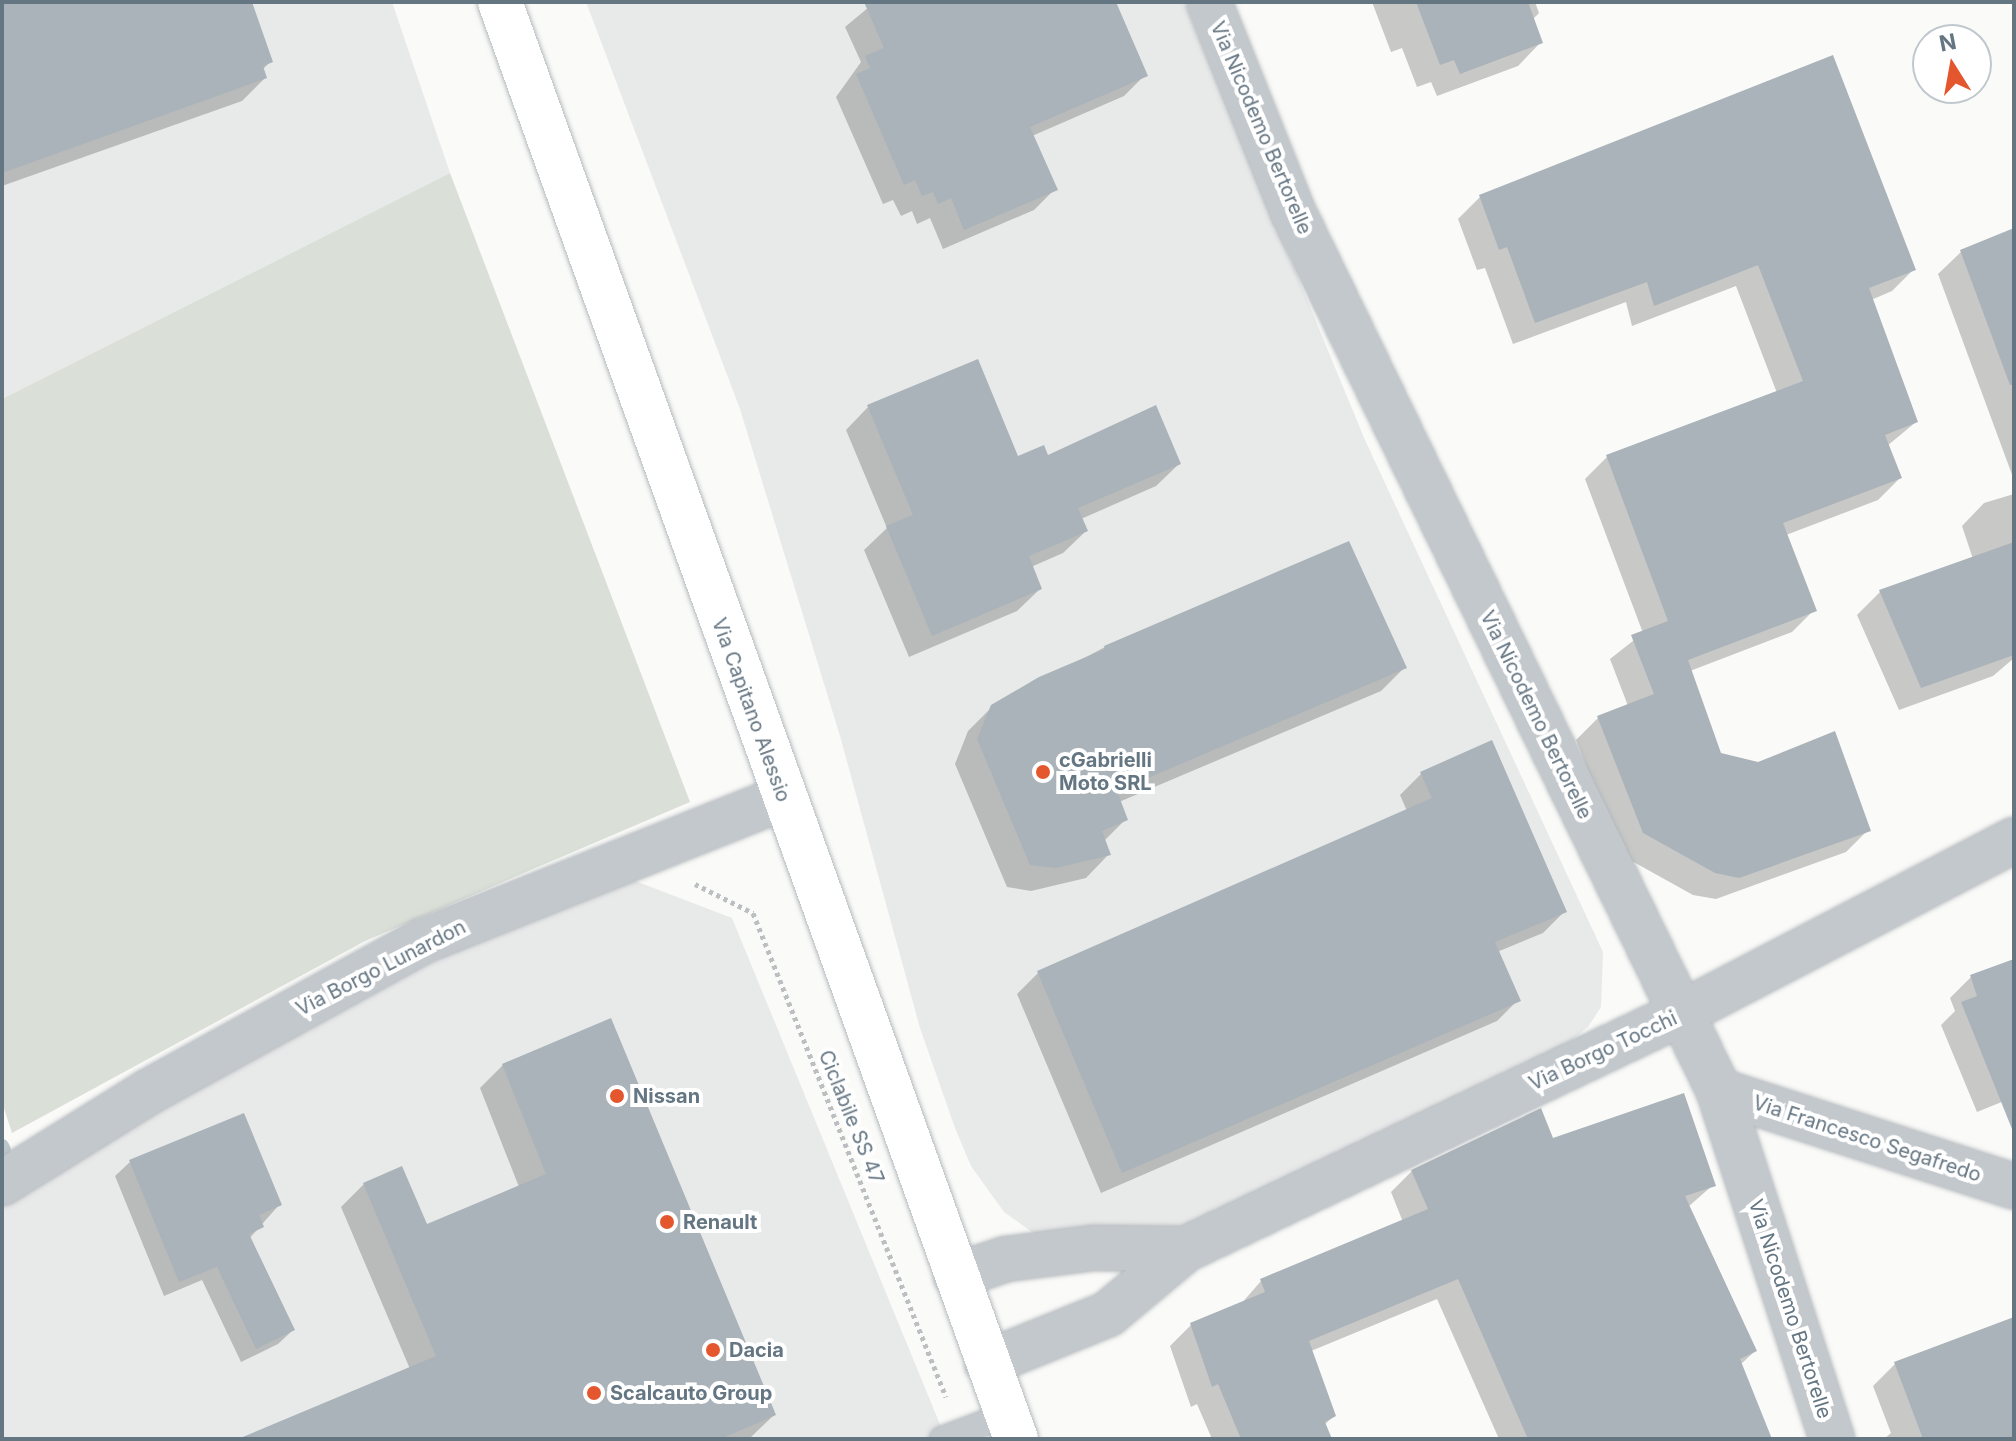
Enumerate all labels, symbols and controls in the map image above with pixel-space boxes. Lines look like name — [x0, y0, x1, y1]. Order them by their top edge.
street label: Via Nicodemo Bertorelle — [1205, 18, 1317, 238]
north arrow — [1912, 24, 1992, 104]
text: N — [1937, 28, 1959, 57]
street label: Via Nicodemo Bertorelle — [1475, 607, 1597, 823]
street label: Via Capitano Alessio — [707, 615, 795, 805]
place label: cGabrielli Moto SRL — [1059, 748, 1152, 795]
marker: cGabrielli Moto SRL — [1034, 763, 1052, 781]
street label: Via Borgo Lunardon — [292, 915, 470, 1021]
street label: Via Borgo Tocchi — [1525, 1006, 1681, 1096]
street label: Ciclabile SS 47 — [813, 1047, 889, 1187]
place label: Nissan — [633, 1084, 700, 1108]
marker: Nissan — [608, 1087, 626, 1105]
street label: Via Francesco Segafredo — [1750, 1091, 1984, 1187]
street label: Via Nicodemo Bertorelle — [1743, 1196, 1837, 1422]
place label: Renault — [683, 1210, 757, 1234]
marker: Renault — [658, 1213, 676, 1231]
place label: Dacia — [729, 1338, 784, 1362]
marker: Dacia — [704, 1341, 722, 1359]
place label: Scalcauto Group — [610, 1381, 772, 1405]
marker: Scalcauto Group — [585, 1384, 603, 1402]

